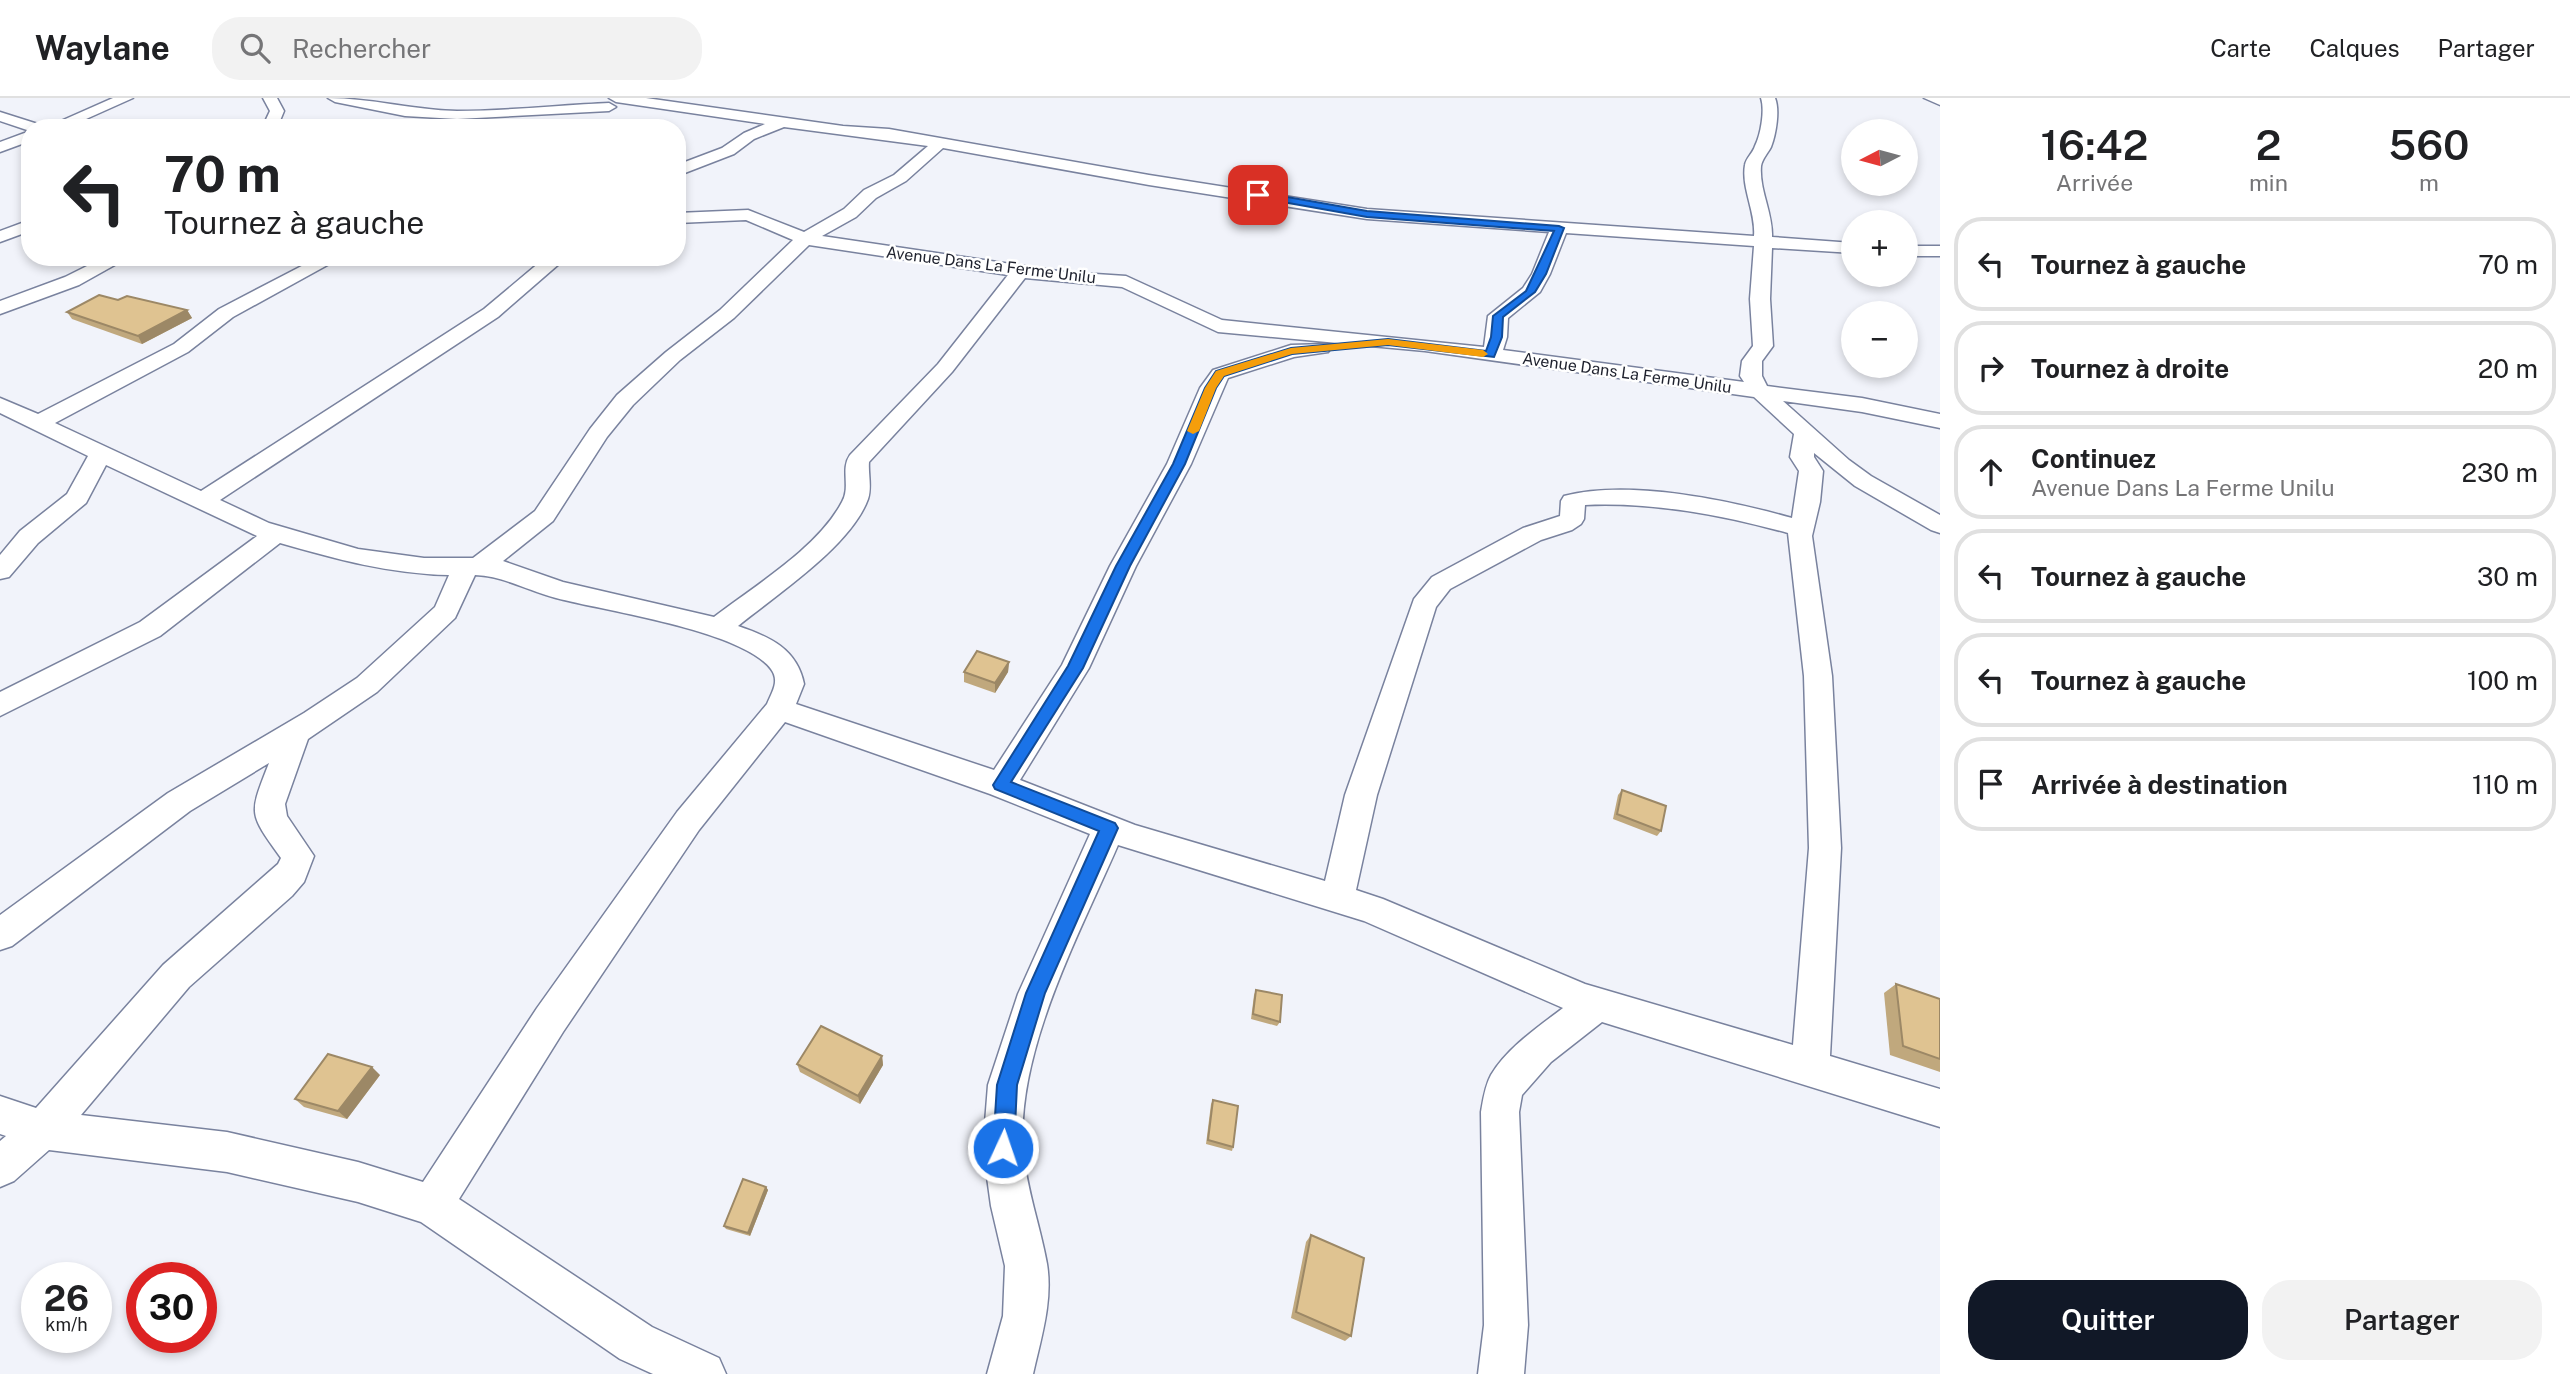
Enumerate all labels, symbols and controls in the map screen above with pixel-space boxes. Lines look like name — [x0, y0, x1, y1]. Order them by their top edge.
search box — [212, 17, 702, 80]
text: Waylane — [35, 29, 170, 67]
icon: search — [236, 29, 274, 67]
text: Rechercher — [292, 33, 431, 64]
text: Carte — [2210, 34, 2271, 62]
text: Calques — [2309, 34, 2400, 62]
text: Partager — [2438, 34, 2535, 62]
north arrow — [1841, 119, 1918, 196]
map controls — [1841, 119, 1918, 378]
text: 16:42 — [2041, 120, 2148, 169]
text: 2 — [2255, 120, 2281, 169]
text: 560 — [2388, 120, 2469, 169]
text: 70 m — [164, 145, 281, 203]
icon: left — [49, 147, 140, 238]
pin — [1228, 165, 1288, 225]
text: Arrivée — [2056, 169, 2133, 196]
text: min — [2249, 169, 2288, 196]
text: m — [2419, 169, 2439, 196]
icon: arrive — [1239, 176, 1277, 214]
text: Tournez à gauche — [164, 204, 424, 241]
button: + — [1841, 210, 1918, 287]
street label: Avenue Dans La Ferme Unilu — [885, 243, 1097, 287]
icon: left — [1972, 245, 2010, 283]
text: Tournez à gauche — [2031, 249, 2246, 280]
text: 70 m — [2478, 249, 2538, 280]
button: − — [1841, 301, 1918, 378]
street label: Avenue Dans La Ferme Unilu — [1521, 349, 1733, 397]
icon: right — [1972, 349, 2010, 387]
text: Tournez à droite — [2031, 353, 2229, 384]
text: 20 m — [2478, 353, 2538, 384]
text: Continuez — [2031, 443, 2156, 474]
icon: ahead — [1972, 453, 2010, 491]
text: 230 m — [2462, 457, 2538, 488]
text: Avenue Dans La Ferme Unilu — [2031, 474, 2334, 501]
icon: left — [1972, 557, 2010, 595]
text: Tournez à gauche — [2031, 561, 2246, 592]
text: 30 m — [2477, 561, 2538, 592]
icon: left — [1972, 661, 2010, 699]
text: Tournez à gauche — [2031, 665, 2246, 696]
text: 100 m — [2467, 665, 2538, 696]
icon: arrive — [1972, 765, 2010, 803]
text: Arrivée à destination — [2031, 769, 2288, 800]
text: 110 m — [2472, 769, 2538, 800]
position arrow — [966, 1111, 1040, 1185]
speed limit sign: 30 — [126, 1262, 217, 1353]
text: 26 — [44, 1278, 89, 1319]
button: Quitter — [1968, 1280, 2248, 1360]
button: Partager — [2262, 1280, 2542, 1360]
text: km/h — [45, 1314, 88, 1335]

